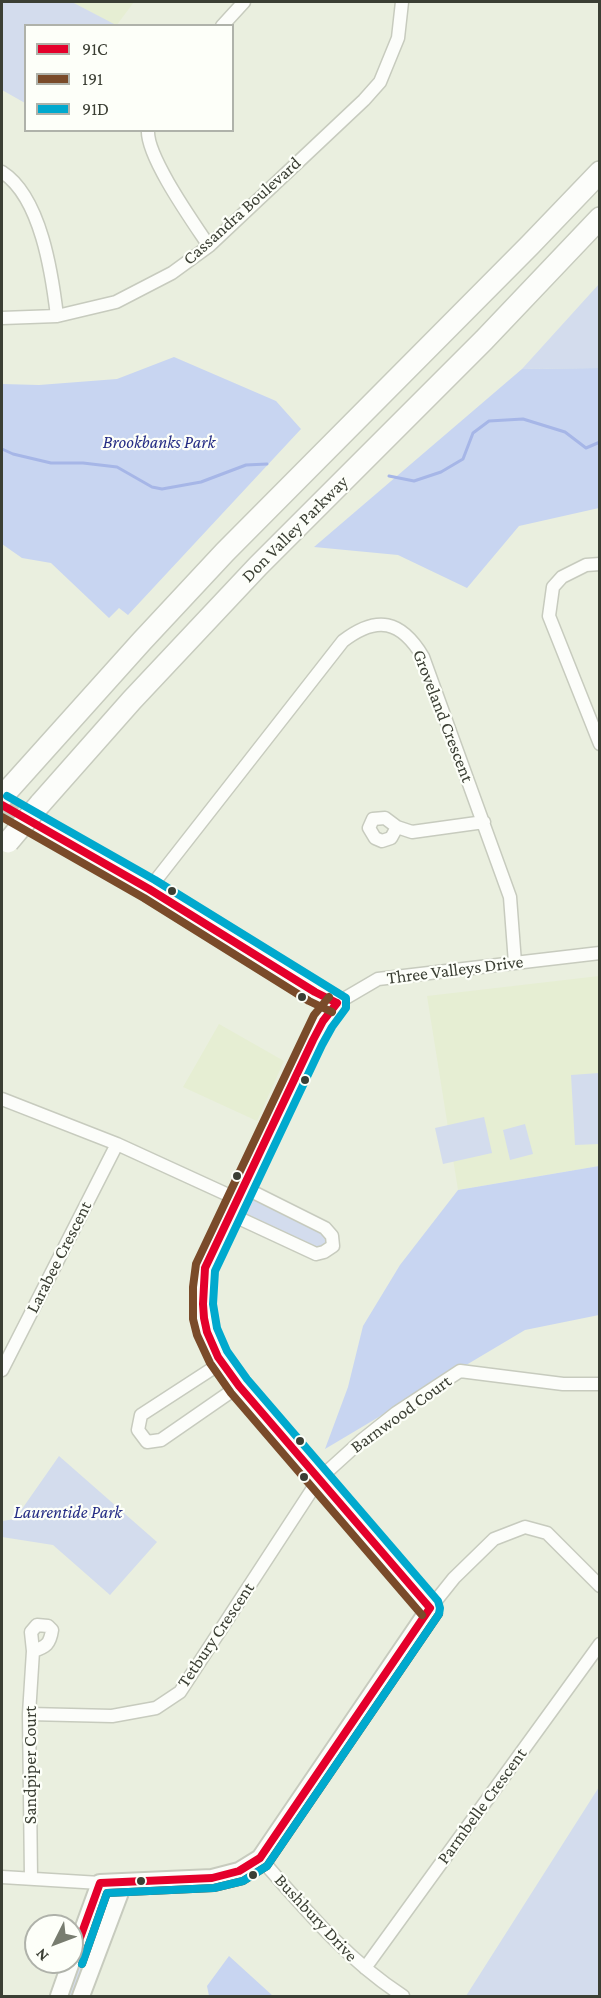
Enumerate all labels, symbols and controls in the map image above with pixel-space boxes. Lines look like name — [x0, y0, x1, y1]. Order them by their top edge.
legend — [24, 24, 234, 132]
text: 91C — [82, 39, 108, 59]
text: 191 — [82, 69, 103, 89]
text: 91D — [82, 99, 109, 119]
street label: Cassandra Boulevard — [179, 152, 305, 270]
park label: Brookbanks Park — [103, 431, 215, 453]
street label: Don Valley Parkway — [237, 471, 353, 587]
street label: Groveland Crescent — [408, 647, 478, 785]
unlabelled marker — [166, 885, 178, 897]
street label: Three Valleys Drive — [385, 951, 525, 989]
unlabelled marker — [296, 991, 308, 1003]
unlabelled marker — [299, 1074, 311, 1086]
unlabelled marker — [231, 1170, 243, 1182]
street label: Larabee Crescent — [22, 1197, 96, 1317]
street label: Barnwood Court — [346, 1370, 456, 1458]
unlabelled marker — [294, 1435, 306, 1447]
unlabelled marker — [298, 1471, 310, 1483]
park label: Laurentide Park — [14, 1501, 122, 1523]
street label: Tetbury Crescent — [173, 1578, 259, 1692]
street label: Sandpiper Court — [19, 1706, 41, 1824]
street label: Parmbelle Crescent — [433, 1744, 531, 1868]
unlabelled marker — [247, 1869, 259, 1881]
street label: Bushbury Drive — [270, 1870, 362, 1966]
unlabelled marker — [135, 1875, 147, 1887]
north arrow — [24, 1914, 84, 1974]
text: N — [32, 1945, 52, 1965]

